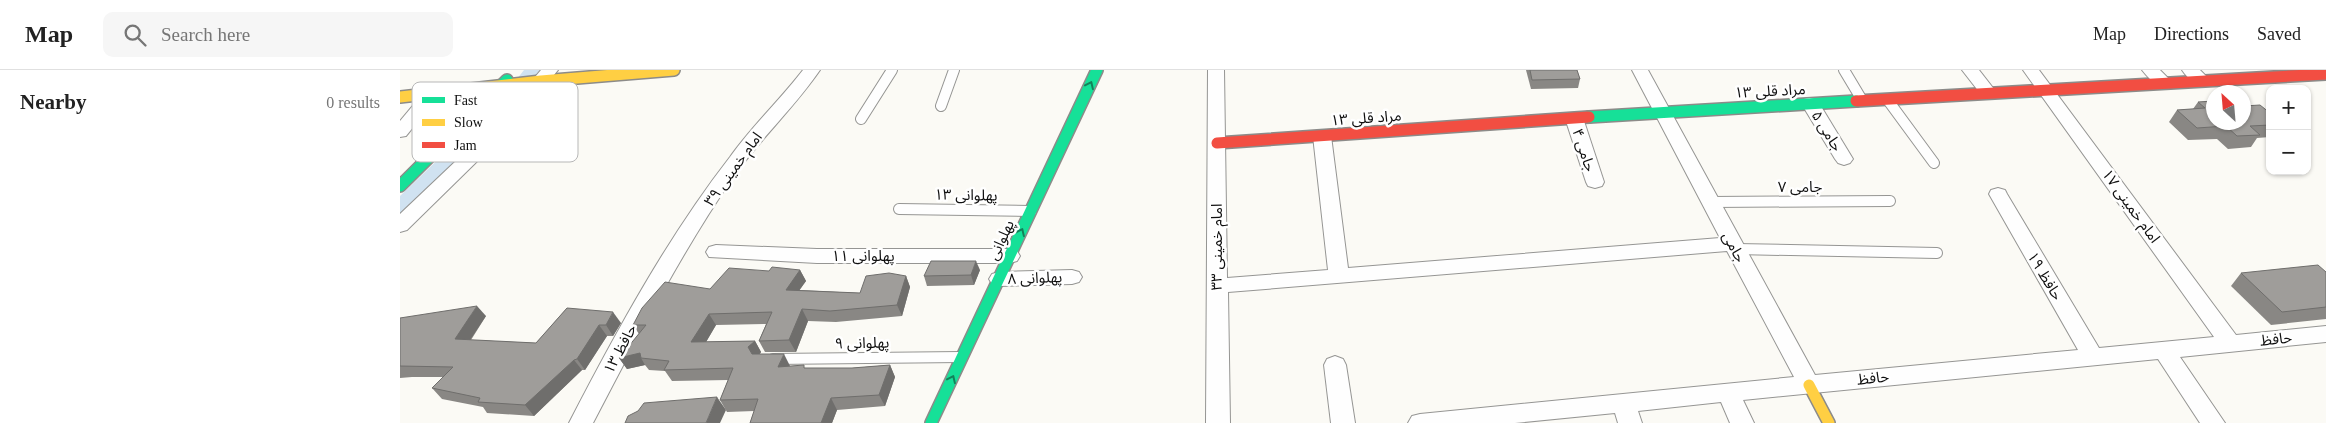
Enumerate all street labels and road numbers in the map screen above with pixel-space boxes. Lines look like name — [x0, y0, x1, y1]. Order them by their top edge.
street label: مراد قلی ۱۳ — [1734, 81, 1806, 102]
street label: مراد قلی ۱۳ — [1330, 108, 1402, 129]
street label: جامی ۵ — [1808, 108, 1846, 155]
street label: جامی ۴ — [1569, 126, 1599, 174]
street label: امام خمینی ۳۹ — [701, 129, 767, 211]
street label: امام خمینی ۱۷ — [2097, 166, 2163, 248]
street label: جامی ۷ — [1778, 179, 1822, 196]
street label: پهلوانی ۱۳ — [934, 186, 998, 206]
street label: امام خمینی ۳۳ — [1209, 203, 1228, 291]
street label: پهلوانی — [985, 217, 1019, 263]
street label: جامی — [1719, 229, 1749, 266]
street label: پهلوانی ۱۱ — [831, 248, 895, 266]
street label: حافظ ۱۹ — [2024, 249, 2066, 303]
street label: پهلوانی ۸ — [1007, 269, 1063, 289]
street label: حافظ ۱۳ — [600, 322, 640, 376]
street label: حافظ — [2259, 329, 2293, 349]
street label: پهلوانی ۹ — [835, 335, 890, 354]
street label: حافظ — [1856, 368, 1890, 388]

